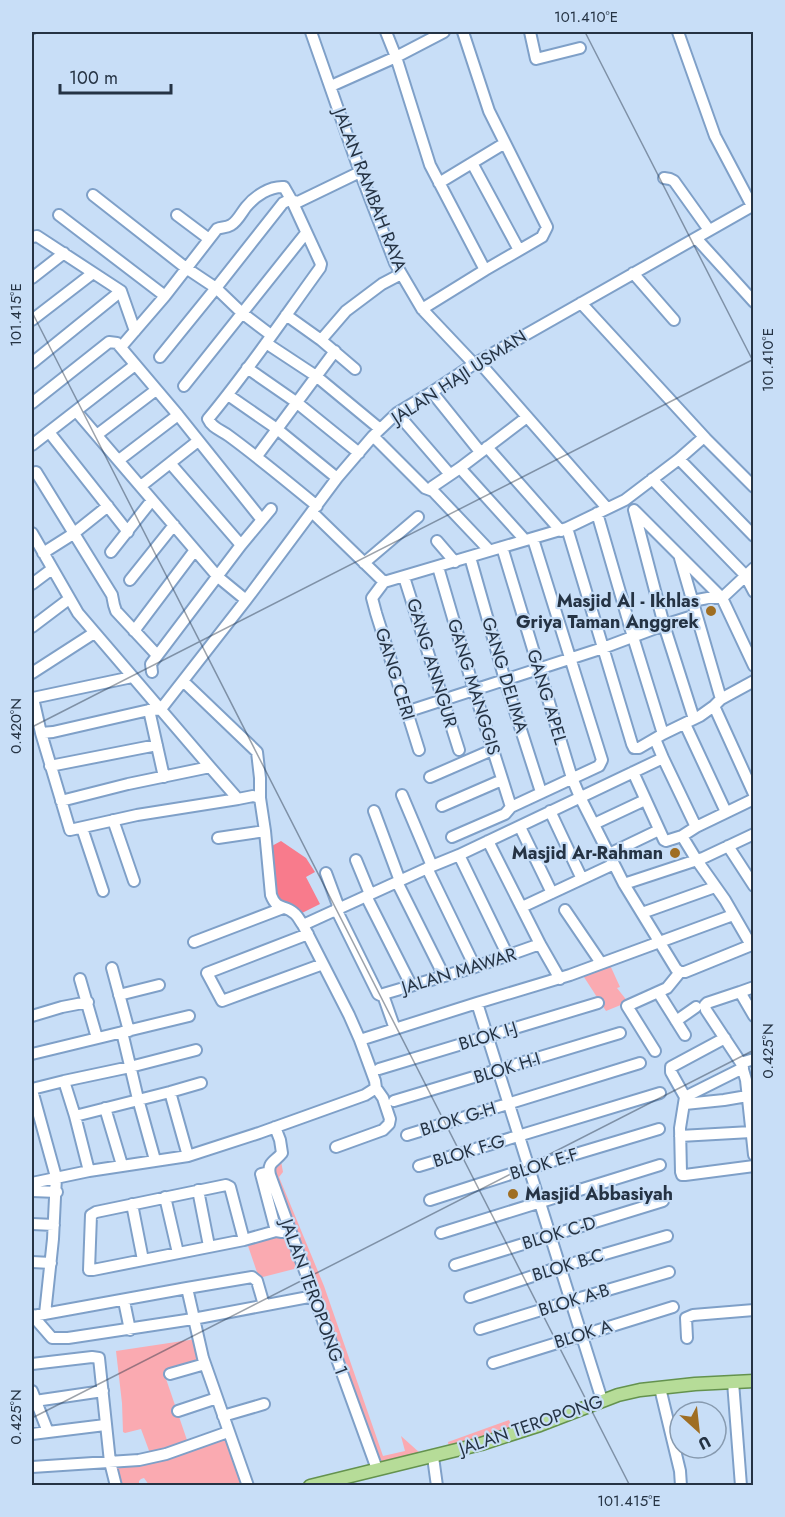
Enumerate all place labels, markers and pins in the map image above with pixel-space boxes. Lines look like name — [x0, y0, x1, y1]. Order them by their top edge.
place label: Masjid Al - Ikhlas Griya Taman Anggrek — [516, 588, 700, 635]
marker: Masjid Al - Ikhlas Griya Taman Anggrek — [704, 604, 718, 618]
place label: Masjid Ar-Rahman — [512, 840, 663, 866]
marker: Masjid Ar-Rahman — [668, 846, 682, 860]
place label: Masjid Abbasiyah — [525, 1181, 673, 1207]
marker: Masjid Abbasiyah — [506, 1187, 520, 1201]

